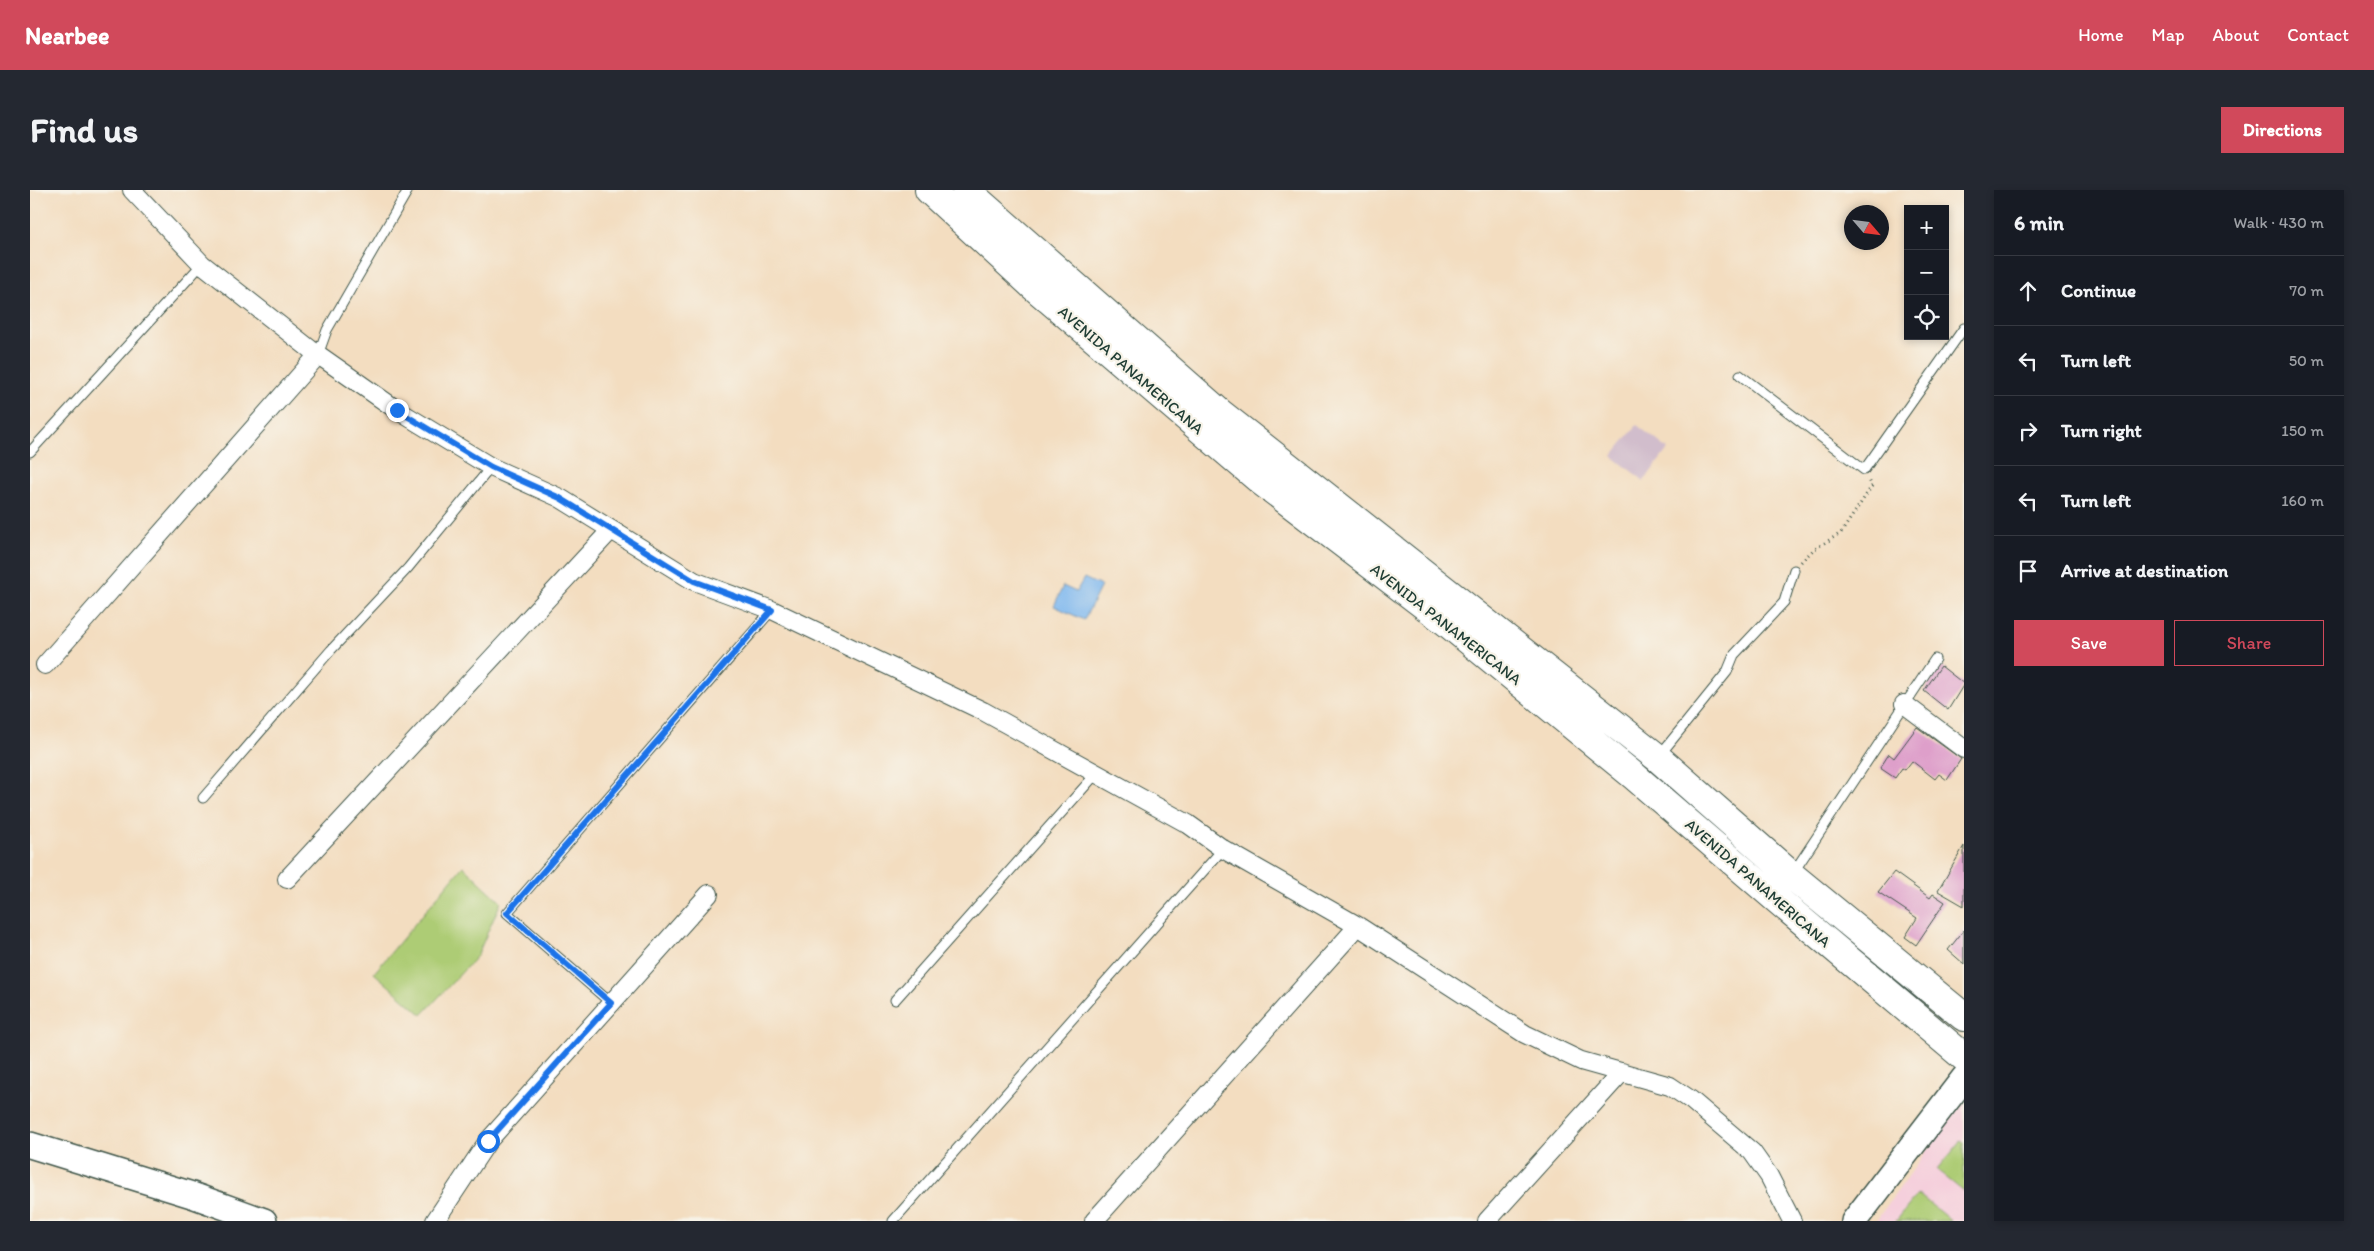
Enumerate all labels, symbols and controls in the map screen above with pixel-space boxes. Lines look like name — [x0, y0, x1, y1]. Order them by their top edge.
text: Nearbee — [25, 21, 109, 50]
text: Home — [2078, 24, 2124, 46]
text: Map — [2152, 24, 2185, 46]
text: About — [2213, 24, 2259, 46]
text: Contact — [2287, 24, 2349, 46]
button: Directions — [2221, 107, 2344, 153]
text: Find us — [30, 109, 138, 151]
north arrow — [1844, 205, 1889, 250]
map controls — [1904, 205, 1949, 340]
button: + — [1904, 205, 1949, 250]
text: 6 min — [2014, 210, 2064, 235]
text: Walk · 430 m — [2234, 213, 2324, 232]
button: − — [1904, 250, 1949, 295]
icon: ahead — [2014, 277, 2042, 305]
text: Continue — [2061, 279, 2136, 302]
text: 70 m — [2289, 281, 2324, 300]
button: locate — [1904, 295, 1949, 340]
street label: AVENIDA PANAMERICANA — [1054, 302, 1208, 438]
icon: left — [2014, 347, 2042, 375]
text: Turn left — [2061, 349, 2131, 372]
text: 50 m — [2289, 351, 2324, 370]
route end — [386, 399, 409, 422]
icon: right — [2014, 417, 2042, 445]
text: Turn right — [2061, 419, 2142, 442]
text: 150 m — [2281, 421, 2324, 440]
icon: left — [2014, 487, 2042, 515]
text: Turn left — [2061, 489, 2131, 512]
text: 160 m — [2281, 491, 2324, 510]
icon: arrive — [2014, 557, 2042, 585]
street label: AVENIDA PANAMERICANA — [1367, 559, 1525, 689]
text: Arrive at destination — [2061, 559, 2228, 582]
button: Save — [2014, 620, 2164, 666]
button: Share — [2174, 620, 2324, 666]
street label: AVENIDA PANAMERICANA — [1681, 815, 1835, 951]
route start — [477, 1130, 500, 1153]

